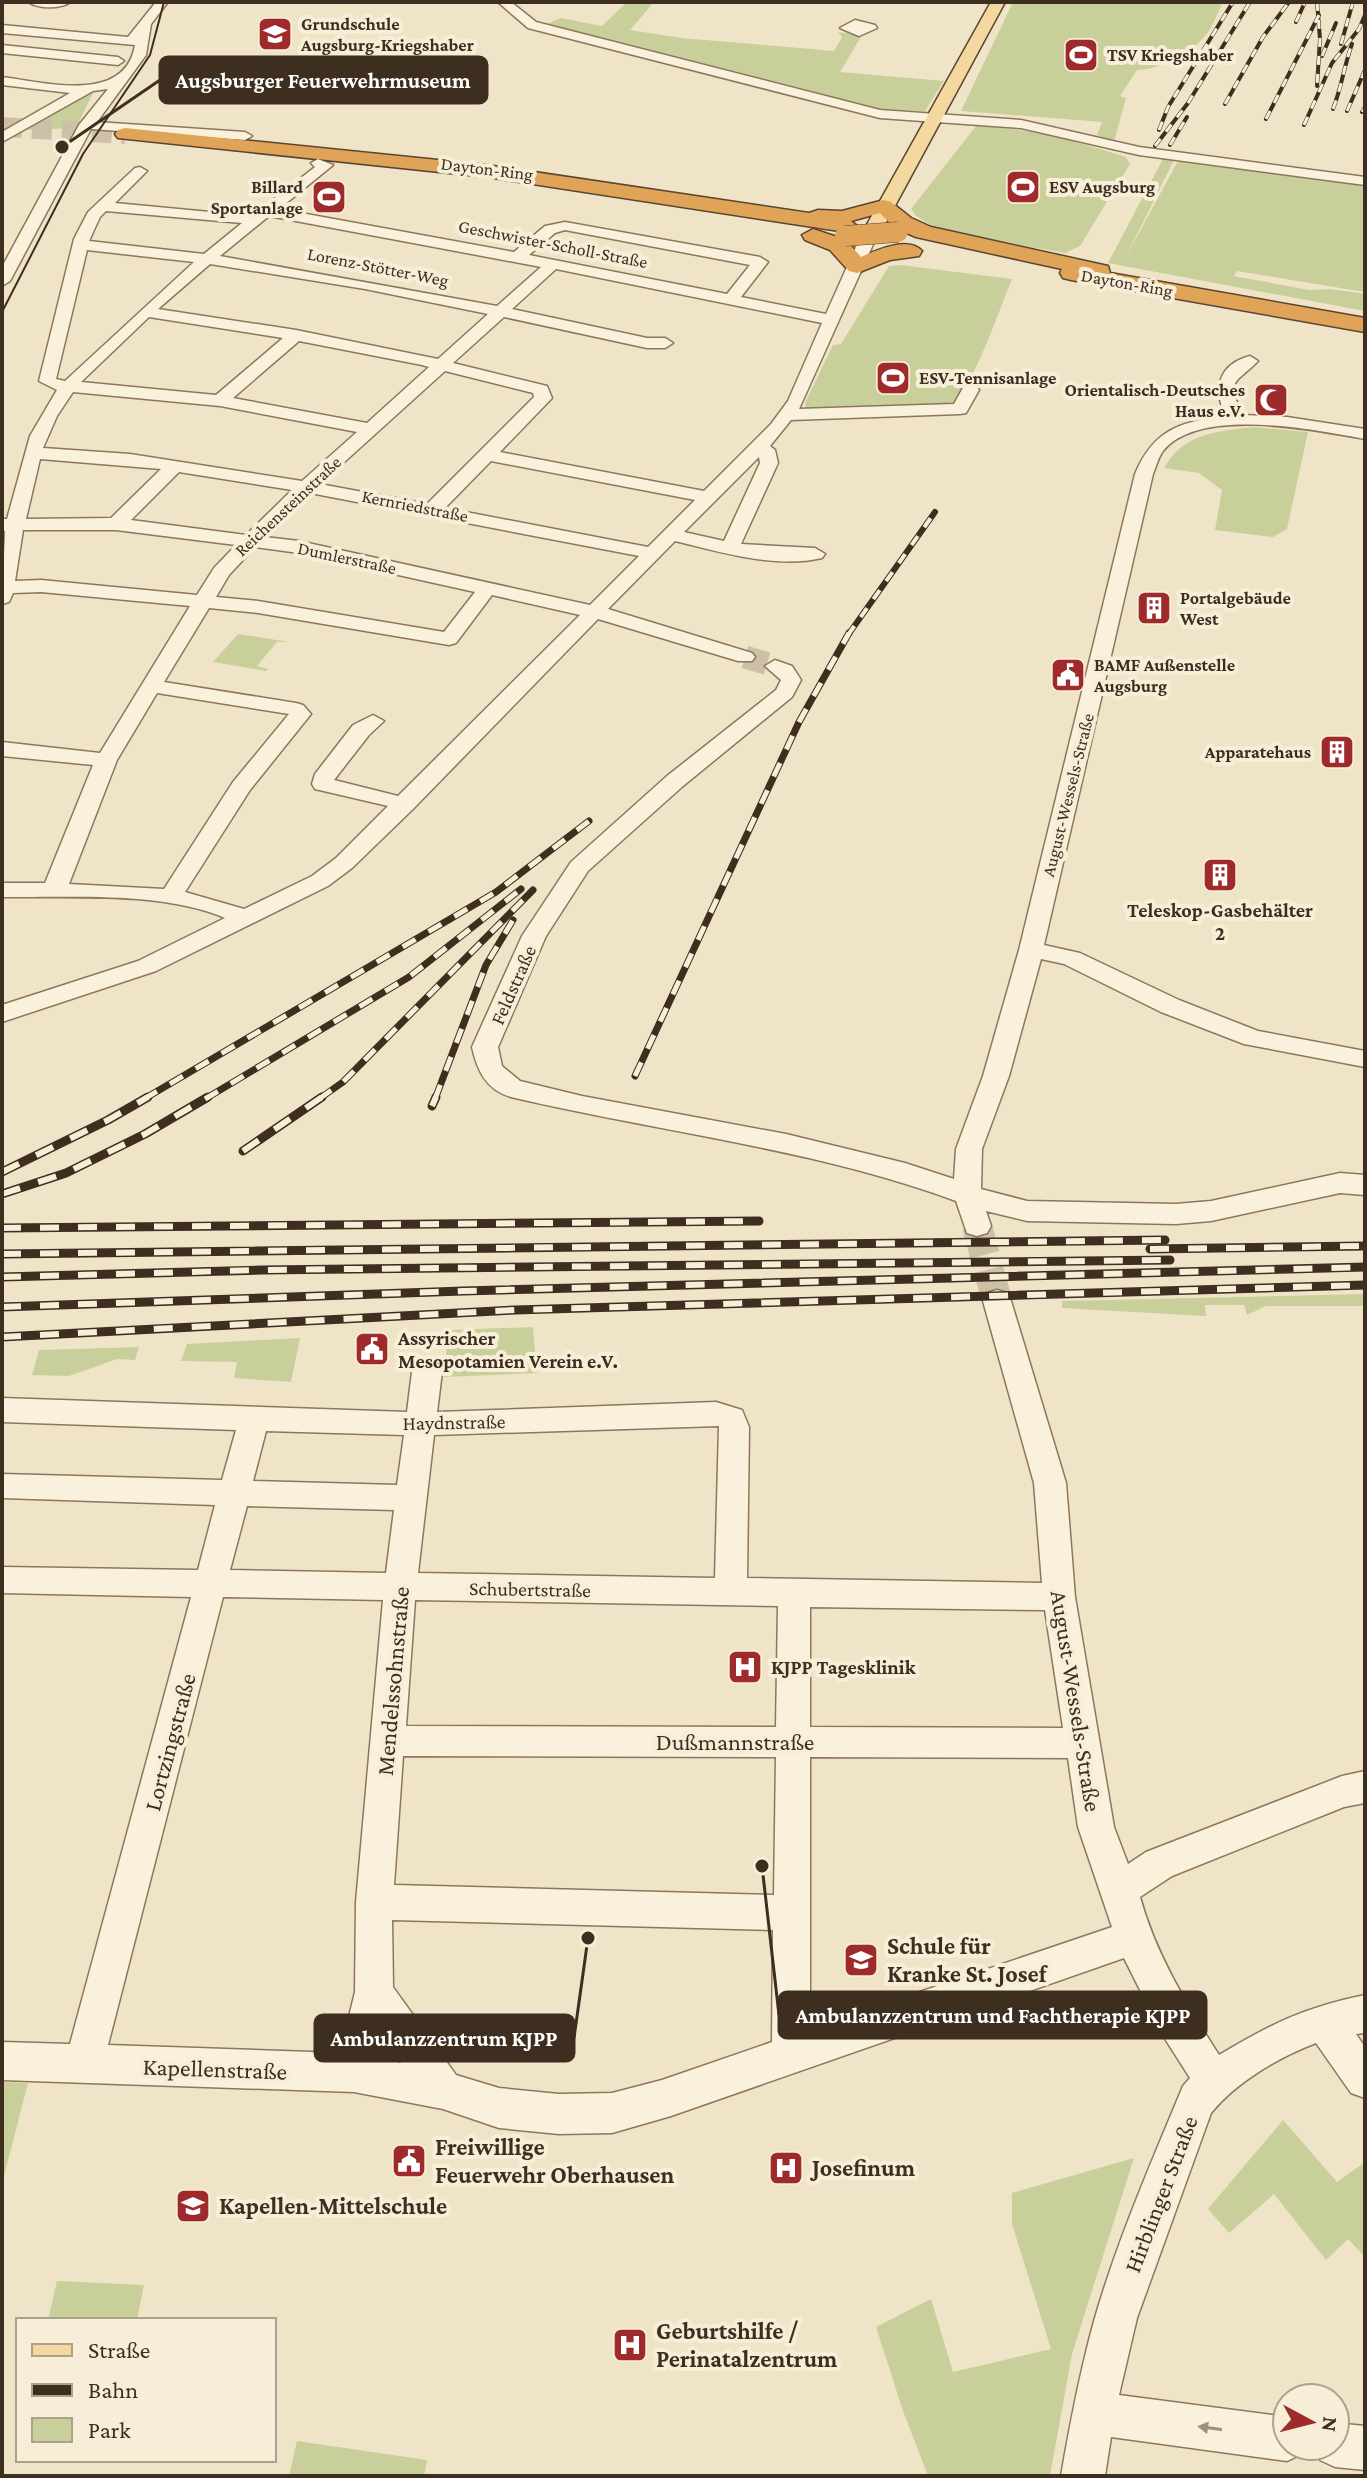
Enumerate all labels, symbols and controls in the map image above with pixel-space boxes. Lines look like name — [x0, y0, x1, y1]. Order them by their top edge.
place label: Grundschule Augsburg-Kriegshaber — [300, 14, 474, 55]
school or university icon: Grundschule Augsburg-Kriegshaber — [256, 15, 294, 53]
sports icon: TSV Kriegshaber — [1062, 36, 1100, 74]
place label: TSV Kriegshaber — [1107, 45, 1234, 65]
callout: Augsburger Feuerwehrmuseum — [160, 57, 487, 103]
text: Augsburger Feuerwehrmuseum — [174, 68, 471, 93]
street label: Dayton-Ring — [440, 153, 534, 185]
sports icon: ESV Augsburg — [1004, 168, 1042, 206]
place label: Billard Sportanlage — [211, 177, 303, 218]
place label: ESV Augsburg — [1049, 177, 1155, 197]
sports icon: Billard Sportanlage — [310, 178, 348, 216]
street label: Geschwister-Scholl-Straße — [457, 216, 649, 272]
street label: Lorenz-Stötter-Weg — [306, 243, 451, 291]
street label: Dayton-Ring — [1080, 265, 1175, 301]
sports icon: ESV-Tennisanlage — [874, 359, 912, 397]
place label: ESV-Tennisanlage — [919, 368, 1056, 388]
place label: Orientalisch-Deutsches Haus e.V. — [1065, 380, 1245, 421]
mosque icon: Orientalisch-Deutsches Haus e.V. — [1252, 381, 1290, 419]
street label: Reichensteinstraße — [231, 452, 345, 560]
street label: Kernriedstraße — [360, 486, 470, 526]
street label: Dumlerstraße — [296, 538, 398, 578]
place label: Portalgebäude West — [1179, 588, 1291, 629]
building icon: Portalgebäude West — [1135, 589, 1173, 627]
place label: BAMF Außenstelle Augsburg — [1093, 655, 1235, 696]
public building icon: BAMF Außenstelle Augsburg — [1049, 656, 1087, 694]
street label: August-Wessels-Straße — [1038, 711, 1098, 879]
building icon: Apparatehaus — [1318, 733, 1356, 771]
place label: Apparatehaus — [1204, 742, 1311, 762]
building icon: Teleskop-Gasbehälter 2 — [1201, 856, 1239, 894]
place label: Teleskop-Gasbehälter 2 — [1127, 899, 1313, 944]
street label: Feldstraße — [486, 942, 540, 1028]
place label: Assyrischer Mesopotamien Verein e.V. — [397, 1327, 618, 1372]
public building icon: Assyrischer Mesopotamien Verein e.V. — [353, 1330, 391, 1368]
street label: Haydnstraße — [402, 1410, 506, 1435]
street label: Schubertstraße — [469, 1577, 591, 1601]
street label: Mendelssohnstraße — [371, 1585, 414, 1777]
street label: August-Wessels-Straße — [1046, 1588, 1107, 1813]
hospital icon: KJPP Tagesklinik — [726, 1648, 764, 1686]
place label: KJPP Tagesklinik — [771, 1656, 917, 1678]
street label: Lortzingstraße — [138, 1670, 201, 1814]
street label: Dußmannstraße — [656, 1728, 814, 1755]
place label: Schule für Kranke St. Josef — [887, 1932, 1049, 1987]
school or university icon: Schule für Kranke St. Josef — [842, 1941, 880, 1979]
callout: Ambulanzzentrum und Fachtherapie KJPP — [779, 1992, 1206, 2038]
text: Ambulanzzentrum und Fachtherapie KJPP — [795, 2003, 1190, 2028]
callout: Ambulanzzentrum KJPP — [315, 2015, 574, 2061]
text: Ambulanzzentrum KJPP — [330, 2026, 557, 2051]
street label: Kapellenstraße — [142, 2052, 288, 2085]
street label: Hirblinger Straße — [1118, 2112, 1203, 2276]
place label: Freiwillige Feuerwehr Oberhausen — [435, 2133, 675, 2188]
public building icon: Freiwillige Feuerwehr Oberhausen — [390, 2142, 428, 2180]
hospital icon: Josefinum — [767, 2149, 805, 2187]
place label: Josefinum — [809, 2154, 916, 2181]
school or university icon: Kapellen-Mittelschule — [174, 2187, 212, 2225]
place label: Kapellen-Mittelschule — [219, 2192, 447, 2219]
place label: Geburtshilfe / Perinatalzentrum — [656, 2317, 838, 2372]
legend — [16, 2318, 276, 2462]
hospital icon: Geburtshilfe / Perinatalzentrum — [611, 2326, 649, 2364]
text: Straße — [88, 2336, 150, 2363]
text: Bahn — [88, 2376, 138, 2403]
north arrow — [1271, 2382, 1351, 2462]
text: N — [1317, 2415, 1344, 2433]
text: Park — [88, 2416, 131, 2443]
one-way arrow — [1197, 2421, 1222, 2434]

